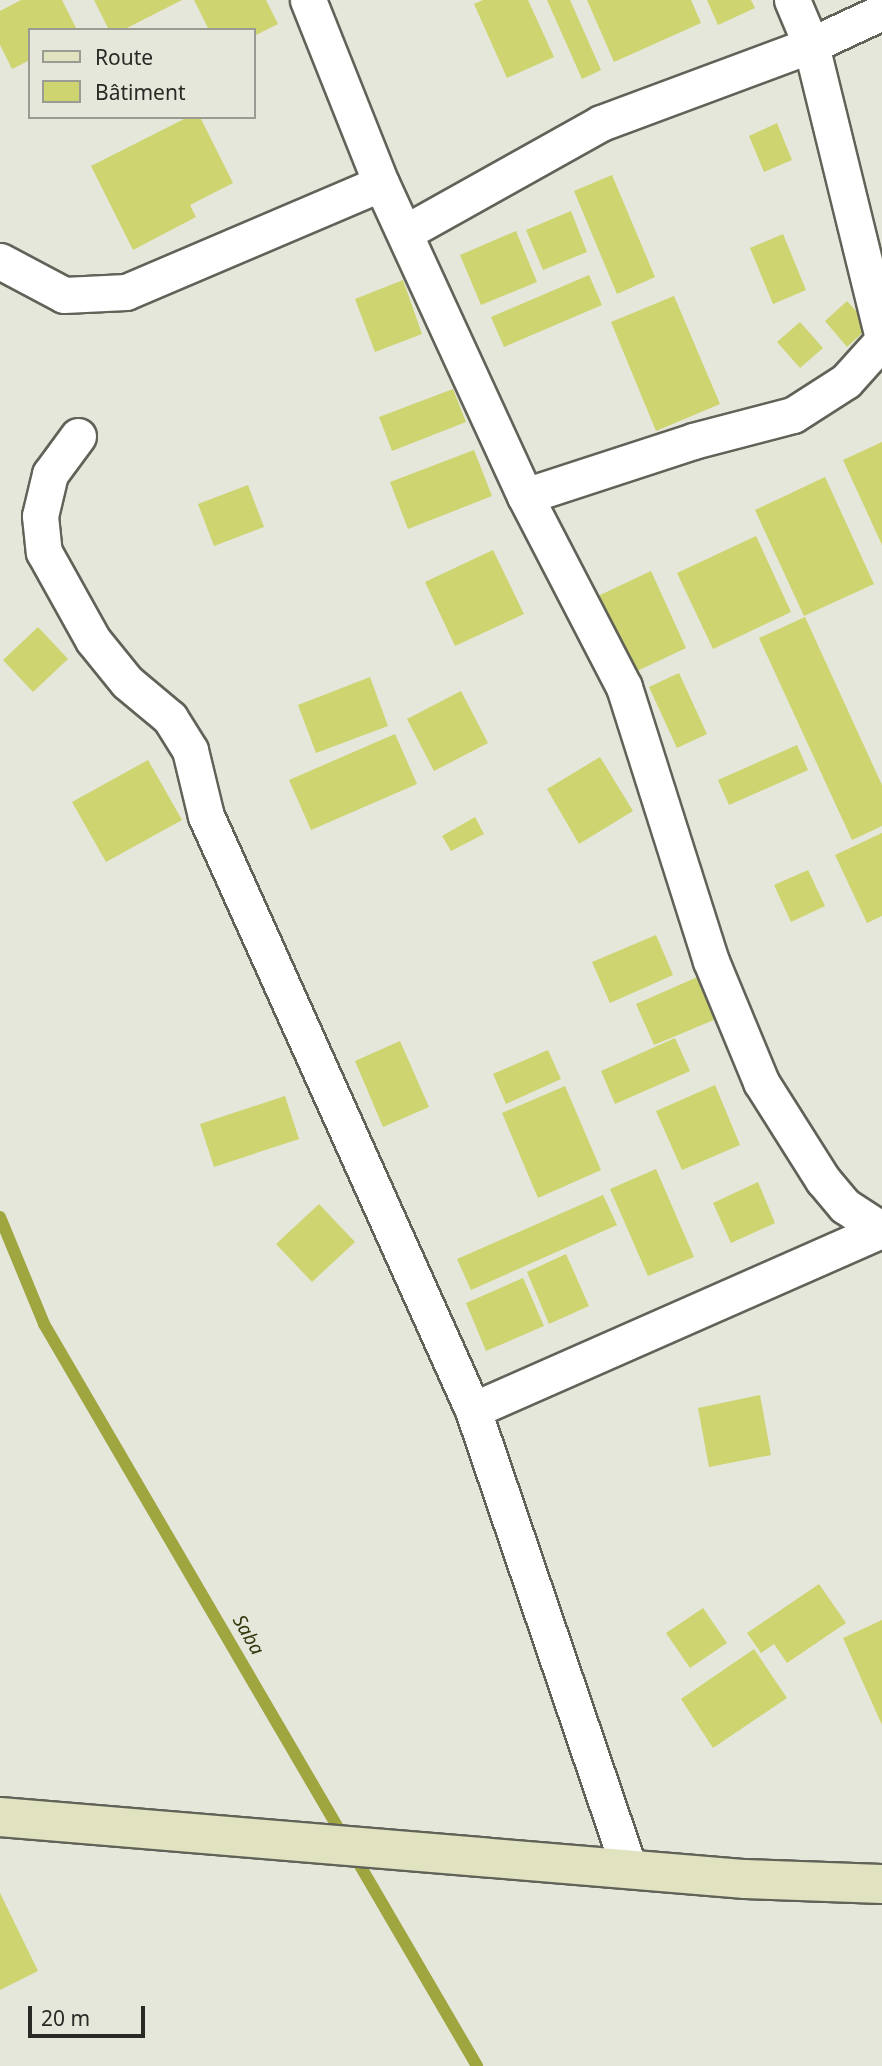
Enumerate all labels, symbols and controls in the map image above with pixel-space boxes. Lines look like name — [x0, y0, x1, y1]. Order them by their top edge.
legend — [28, 28, 256, 119]
text: Route — [95, 43, 153, 71]
text: Bâtiment — [95, 78, 185, 106]
water label: Saba — [228, 1611, 268, 1659]
scale bar — [32, 1993, 149, 2037]
text: 20 m — [41, 2004, 90, 2032]

